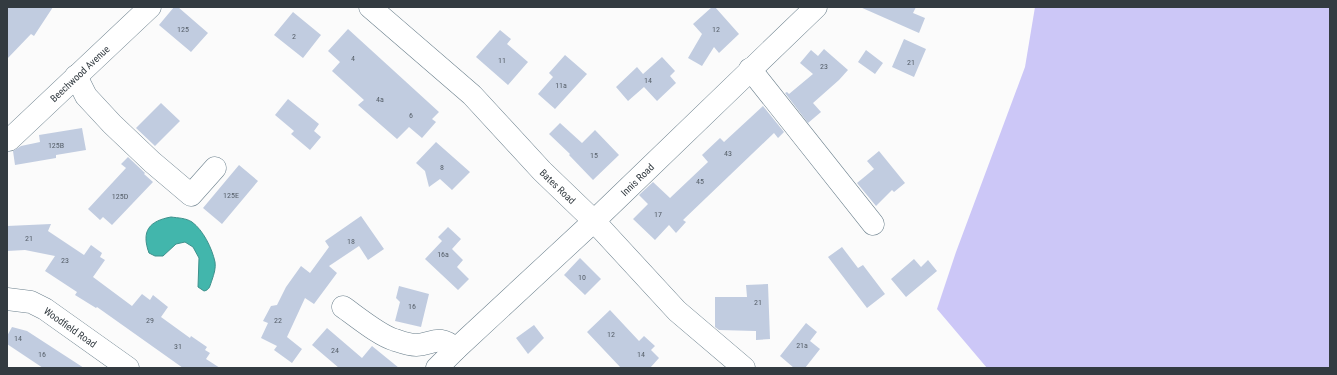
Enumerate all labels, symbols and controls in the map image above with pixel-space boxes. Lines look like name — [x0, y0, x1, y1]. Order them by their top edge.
house number: 125 — [177, 25, 189, 34]
house number: 12 — [712, 25, 720, 34]
house number: 2 — [292, 32, 296, 41]
street label: Beechwood Avenue — [48, 43, 112, 104]
house number: 4 — [351, 54, 355, 63]
house number: 11 — [498, 56, 506, 65]
house number: 21 — [907, 58, 915, 67]
house number: 23 — [820, 62, 828, 71]
house number: 14 — [644, 76, 652, 85]
house number: 11a — [555, 81, 567, 90]
house number: 4a — [376, 95, 384, 104]
house number: 6 — [409, 111, 413, 120]
house number: 125B — [48, 141, 64, 150]
house number: 43 — [724, 149, 732, 158]
house number: 15 — [590, 151, 598, 160]
street label: Innis Road — [619, 161, 656, 198]
house number: 8 — [440, 163, 444, 172]
street label: Bates Road — [537, 167, 577, 206]
house number: 45 — [696, 177, 704, 186]
house number: 125E — [223, 191, 239, 200]
house number: 125D — [112, 192, 129, 201]
house number: 17 — [654, 210, 662, 219]
house number: 21 — [25, 234, 33, 243]
house number: 18 — [347, 237, 355, 246]
house number: 16a — [437, 250, 449, 259]
house number: 23 — [61, 256, 69, 265]
house number: 10 — [578, 273, 586, 282]
house number: 21 — [754, 298, 762, 307]
house number: 16 — [408, 302, 416, 311]
street label: Woodfield Road — [42, 305, 98, 350]
house number: 29 — [146, 316, 154, 325]
house number: 22 — [274, 316, 282, 325]
house number: 12 — [607, 330, 615, 339]
house number: 14 — [14, 334, 22, 343]
house number: 21a — [796, 341, 808, 350]
house number: 31 — [174, 342, 182, 351]
house number: 24 — [331, 346, 339, 355]
house number: 16 — [38, 350, 46, 359]
house number: 14 — [637, 350, 645, 359]

